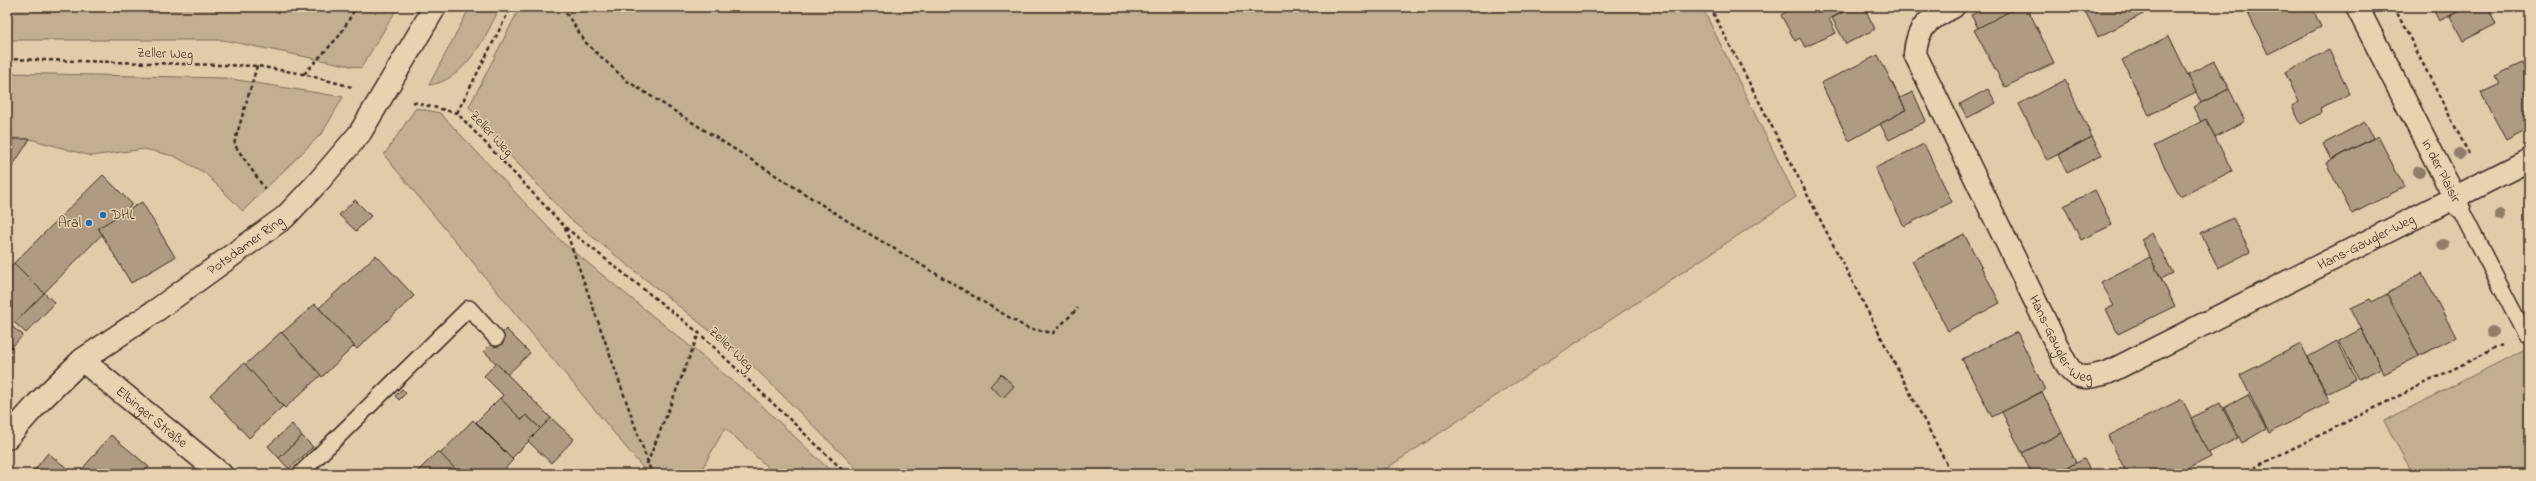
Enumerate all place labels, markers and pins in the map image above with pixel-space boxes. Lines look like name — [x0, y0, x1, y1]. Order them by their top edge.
place label: DHL — [110, 205, 135, 226]
marker: DHL — [98, 210, 108, 220]
place label: Aral — [58, 213, 81, 234]
marker: Aral — [84, 218, 94, 228]

